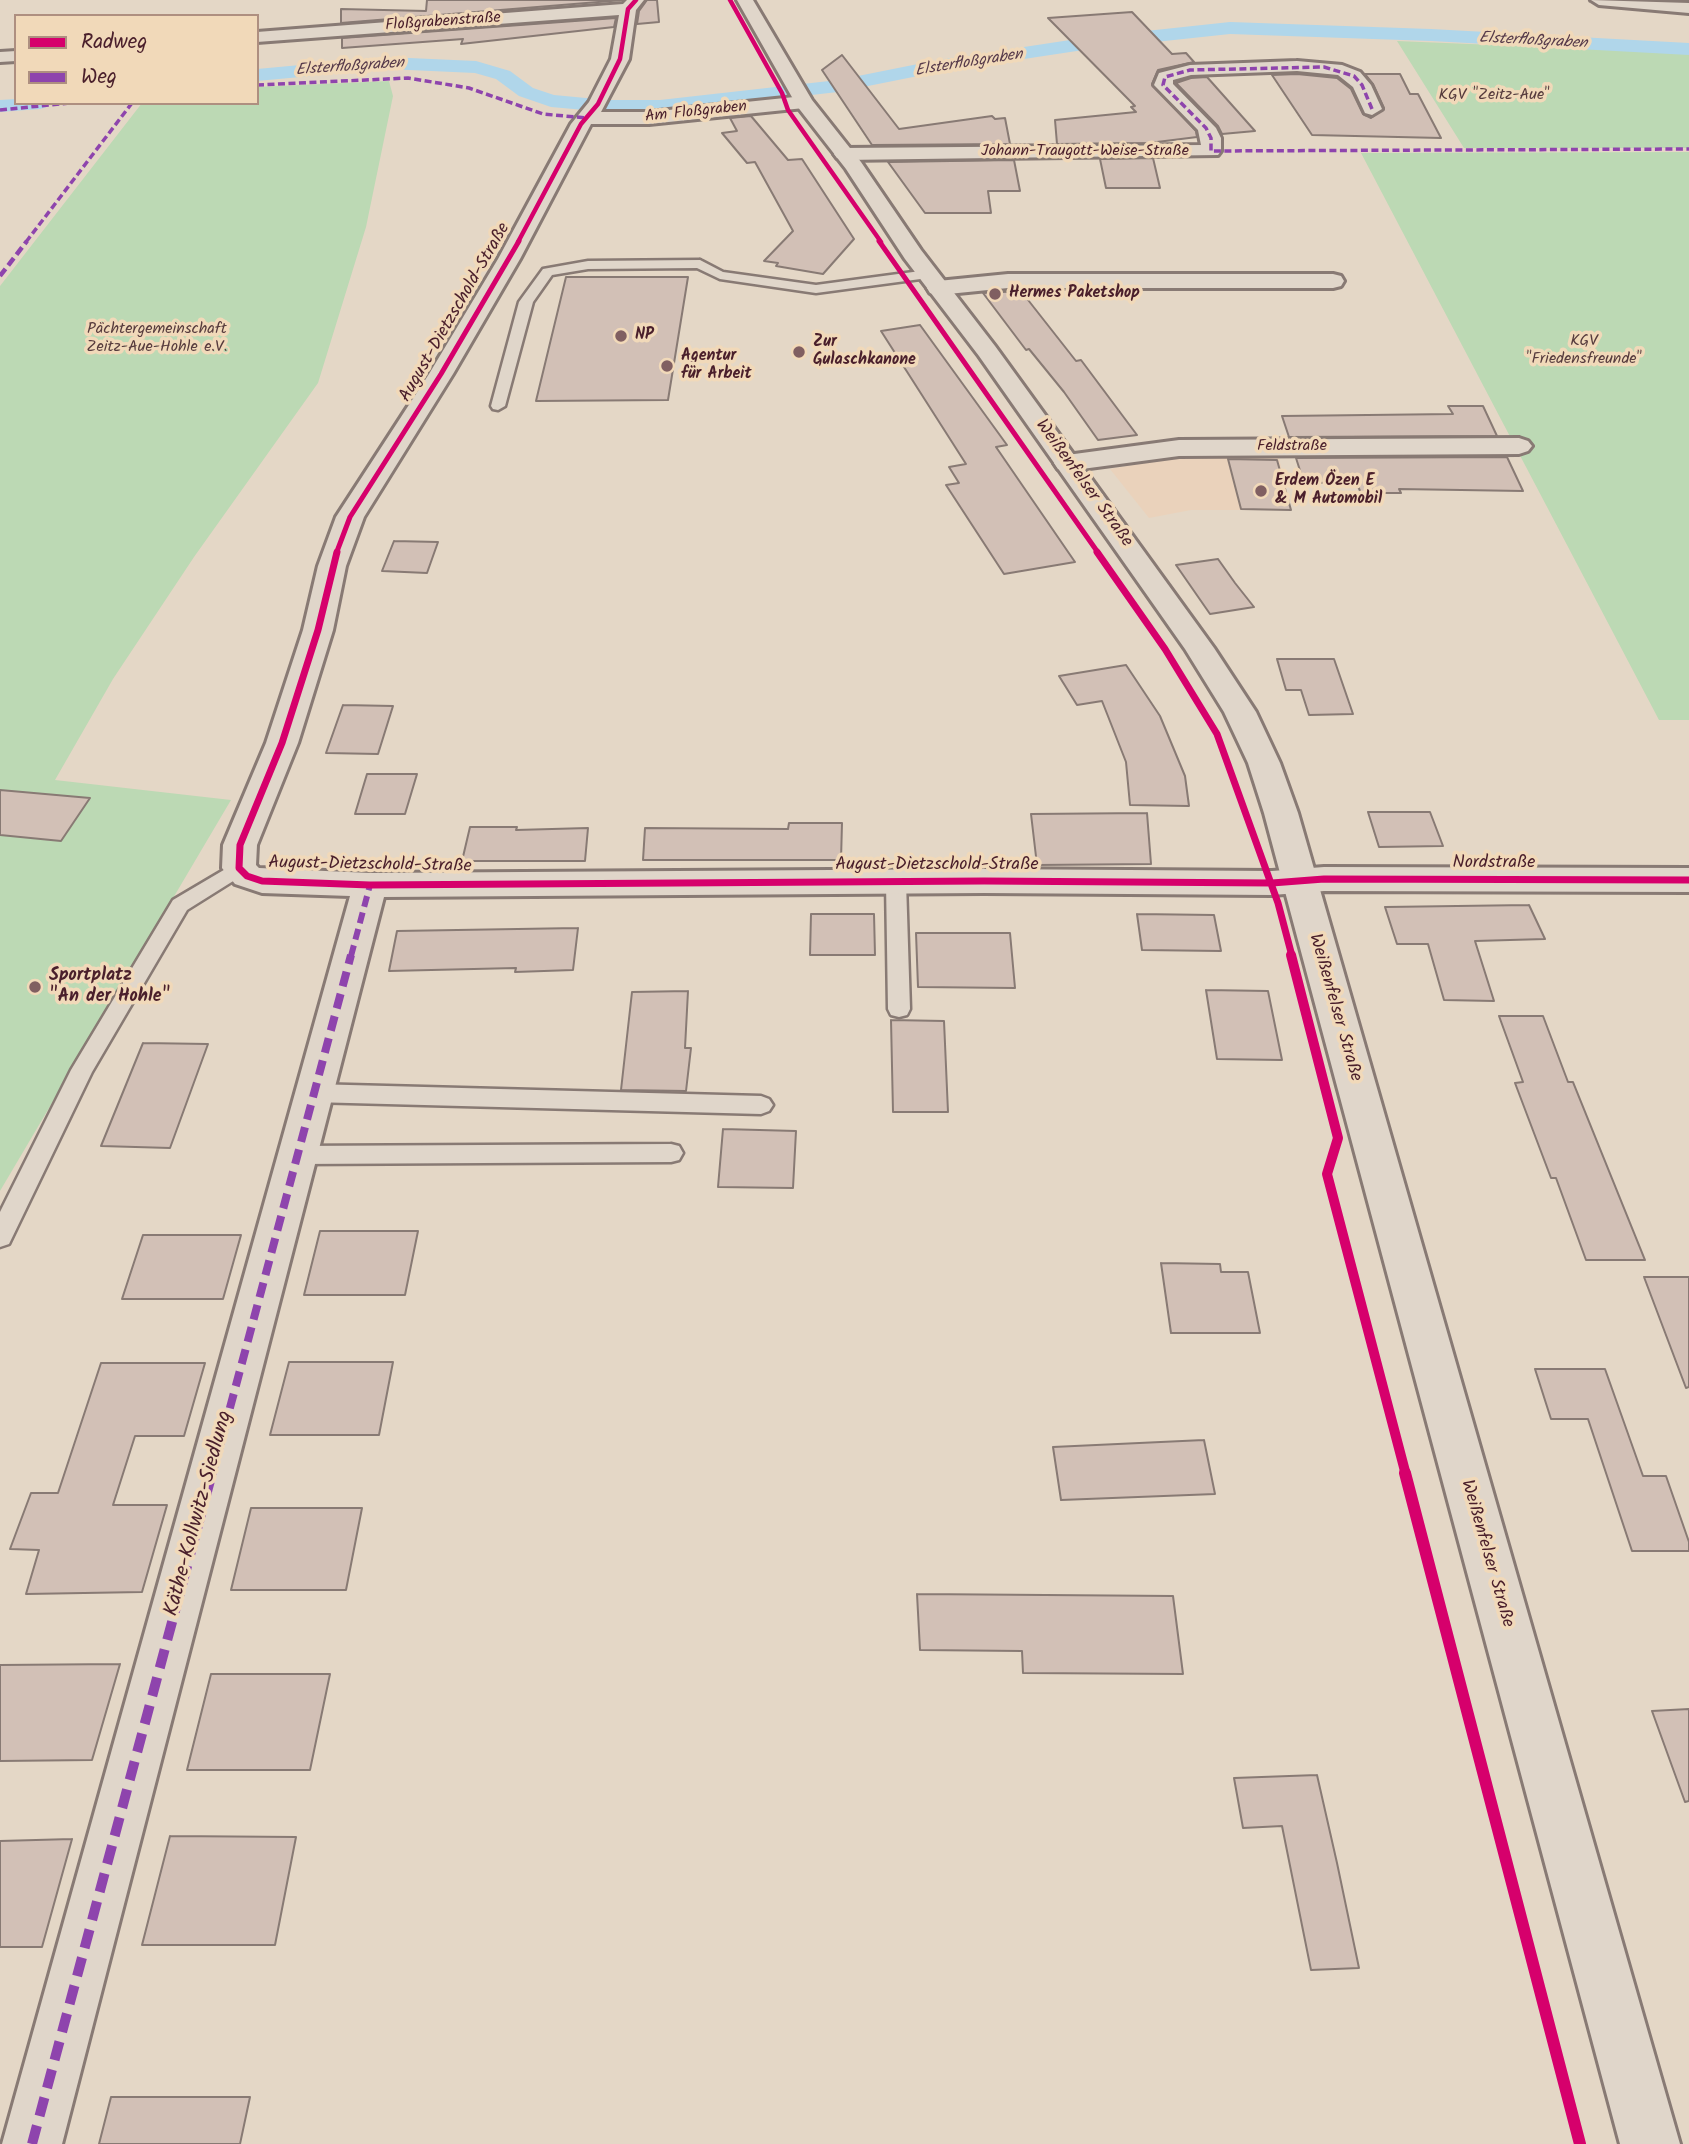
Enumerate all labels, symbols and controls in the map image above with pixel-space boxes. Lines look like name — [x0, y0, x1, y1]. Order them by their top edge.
street label: Floßgrabenstraße — [385, 9, 501, 37]
legend — [14, 14, 259, 105]
text: Radweg — [81, 26, 147, 59]
water label: Elsterfloßgraben — [1478, 30, 1588, 54]
water label: Elsterfloßgraben — [914, 46, 1024, 82]
water label: Elsterfloßgraben — [295, 55, 405, 81]
text: Weg — [81, 61, 117, 94]
park label: KGV "Zeitz-Aue" — [1439, 86, 1549, 106]
street label: Am Floßgraben — [644, 98, 748, 128]
street label: Johann-Traugott-Weise-Straße — [981, 142, 1189, 162]
street label: August-Dietzschold-Straße — [396, 220, 516, 406]
place label: Hermes Paketshop — [1009, 284, 1140, 304]
marker: Hermes Paketshop — [987, 286, 1003, 302]
park label: Pächtergemeinschaft Zeitz-Aue-Hohle e.V. — [87, 320, 227, 358]
place label: NP — [635, 326, 654, 346]
marker: NP — [613, 328, 629, 344]
park label: KGV "Friedensfreunde" — [1526, 332, 1642, 370]
place label: Zur Gulaschkanone — [813, 333, 916, 371]
marker: Zur Gulaschkanone — [791, 344, 807, 360]
place label: Agentur für Arbeit — [681, 347, 752, 385]
marker: Agentur für Arbeit — [659, 358, 675, 374]
street label: Weißenfelser Straße — [1029, 416, 1137, 552]
street label: Feldstraße — [1257, 437, 1327, 457]
place label: Erdem Özen E & M Automobil — [1275, 472, 1382, 510]
marker: Erdem Özen E & M Automobil — [1253, 483, 1269, 499]
street label: August-Dietzschold-Straße — [268, 853, 472, 879]
street label: Nordstraße — [1453, 853, 1535, 875]
street label: August-Dietzschold-Straße — [835, 855, 1039, 877]
street label: Weißenfelser Straße — [1303, 932, 1365, 1084]
place label: Sportplatz "An der Hohle" — [49, 966, 170, 1009]
marker: Sportplatz "An der Hohle" — [27, 979, 43, 995]
street label: Käthe-Kollwitz-Siedlung — [160, 1409, 240, 1619]
street label: Weißenfelser Straße — [1455, 1478, 1517, 1630]

